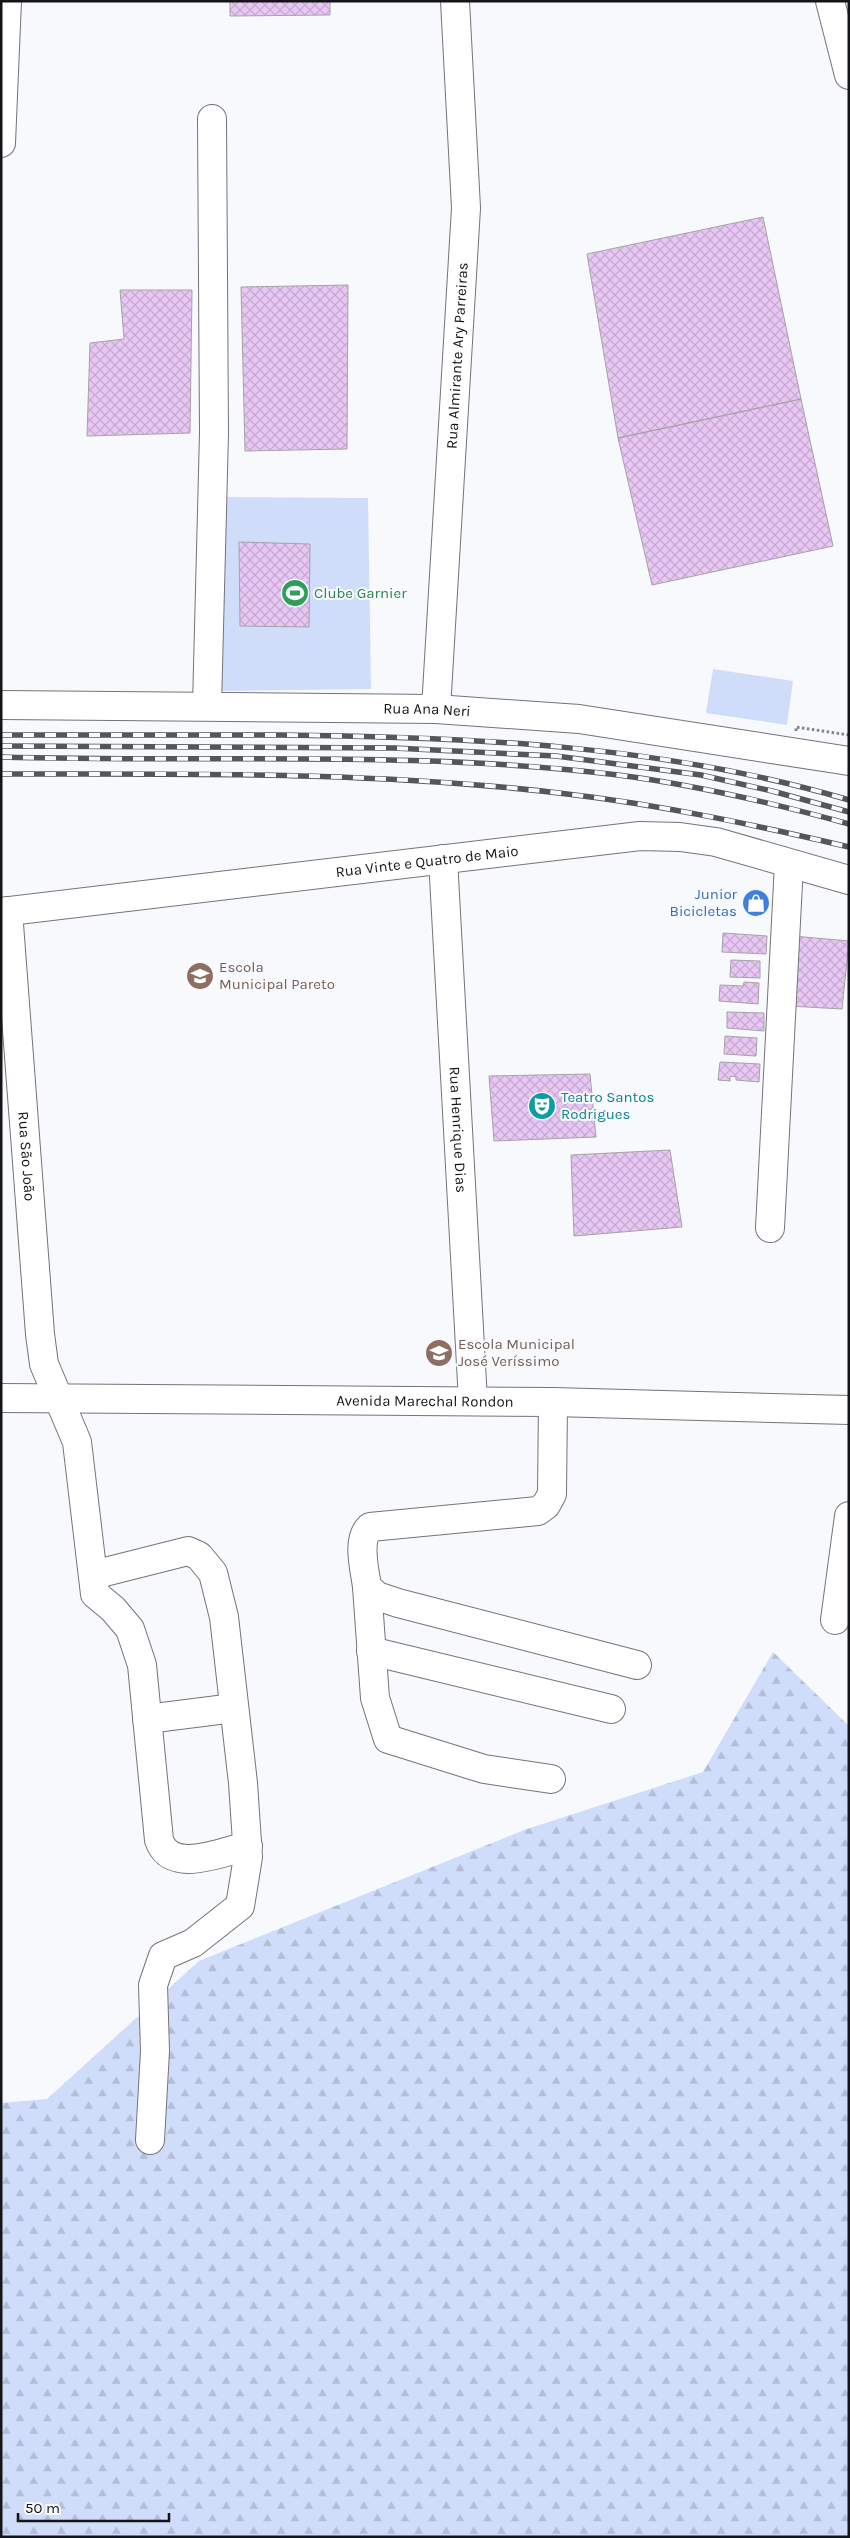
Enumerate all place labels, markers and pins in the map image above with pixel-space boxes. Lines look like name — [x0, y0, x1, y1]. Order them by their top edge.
sports icon: Clube Garnier — [280, 578, 310, 608]
place label: Clube Garnier — [314, 584, 407, 602]
place label: Junior Bicicletas — [670, 885, 738, 920]
shop icon: Junior Bicicletas — [741, 888, 771, 918]
place label: Escola Municipal Pareto — [219, 958, 335, 993]
school or university icon: Escola Municipal Pareto — [185, 961, 215, 991]
place label: Teatro Santos Rodrigues — [561, 1088, 654, 1123]
theatre icon: Teatro Santos Rodrigues — [527, 1091, 557, 1121]
place label: Escola Municipal José Veríssimo — [458, 1335, 575, 1370]
school or university icon: Escola Municipal José Veríssimo — [424, 1338, 454, 1368]

